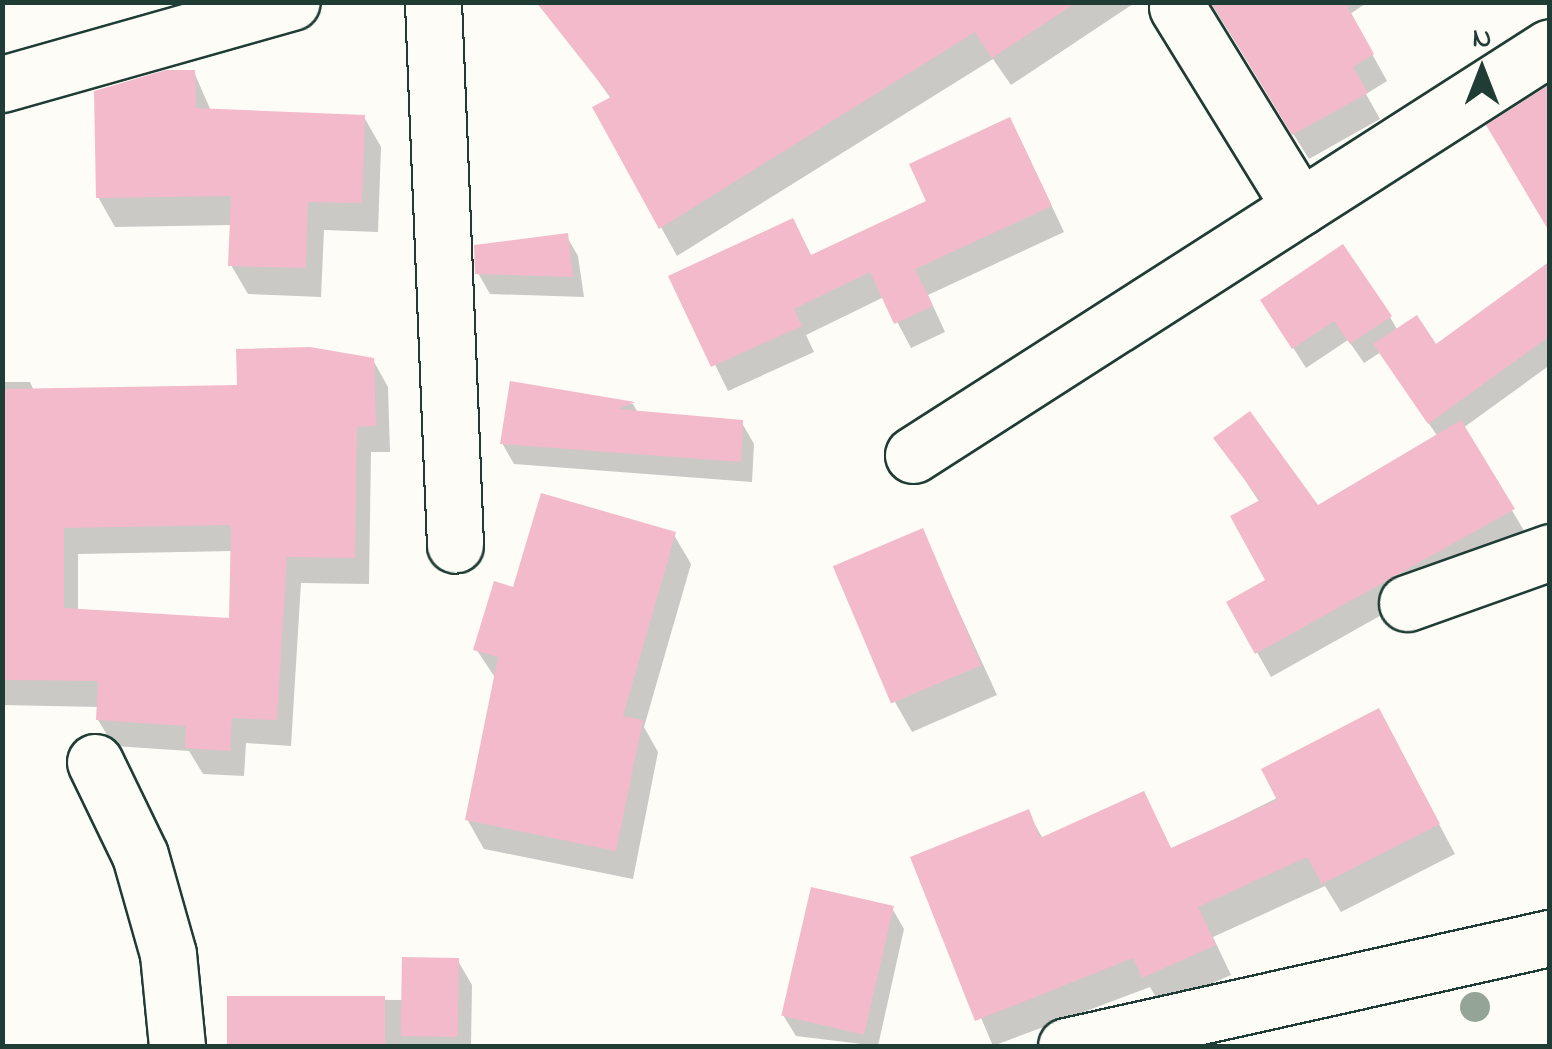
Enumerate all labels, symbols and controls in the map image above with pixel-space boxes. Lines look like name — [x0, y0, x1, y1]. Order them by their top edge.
text: N — [1473, 19, 1491, 60]
north arrow — [1432, 20, 1532, 120]

